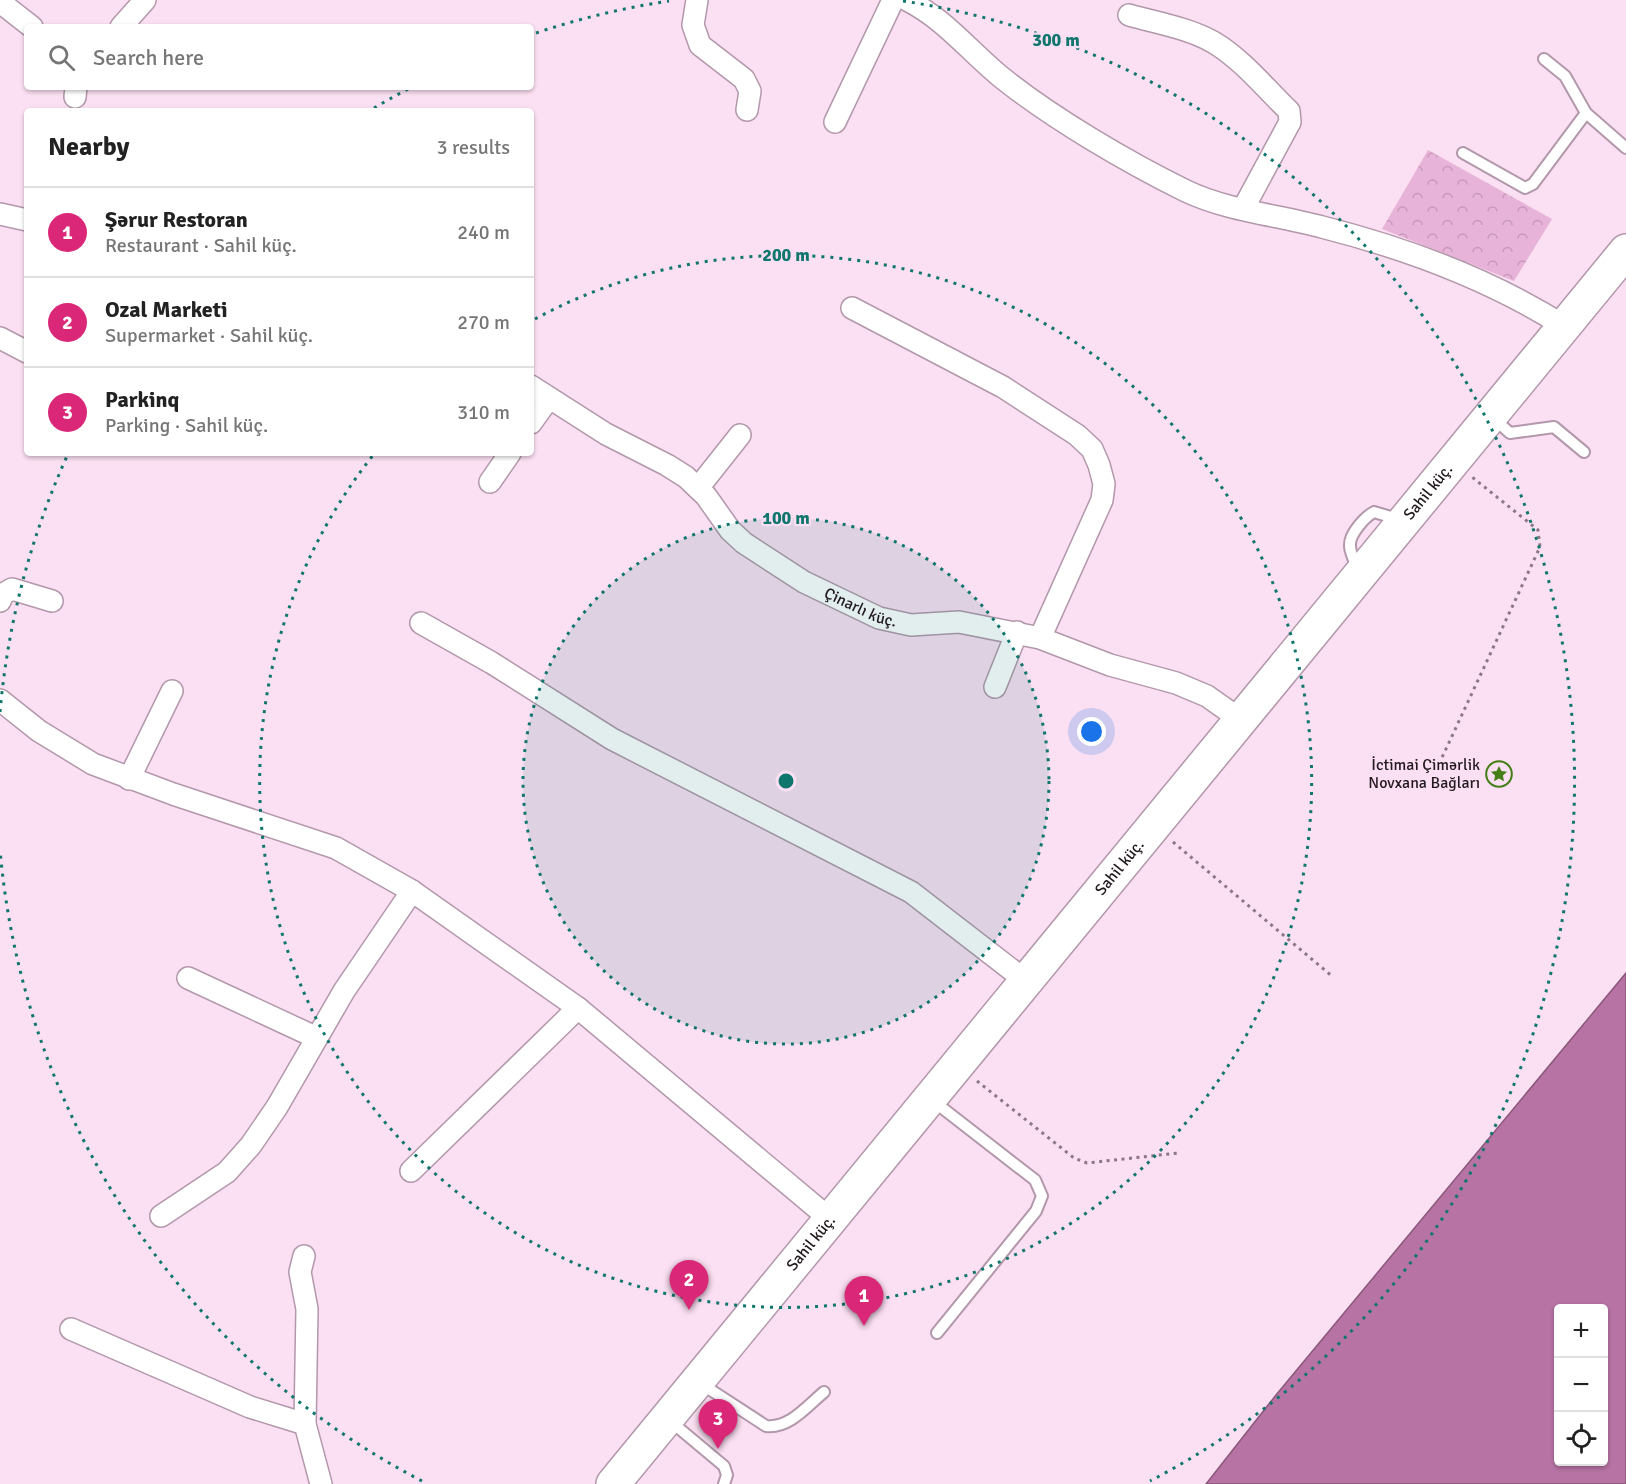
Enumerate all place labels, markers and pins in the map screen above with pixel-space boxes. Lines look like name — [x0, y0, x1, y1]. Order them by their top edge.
place label: İctimai Çimərlik Novxana Bağları — [1368, 755, 1480, 793]
place icon: İctimai Çimərlik Novxana Bağları — [1484, 759, 1514, 789]
centre of rings — [776, 771, 796, 791]
pin: 2 — [670, 1260, 708, 1310]
pin: 1 — [844, 1276, 884, 1326]
pin: 3 — [698, 1400, 738, 1449]

